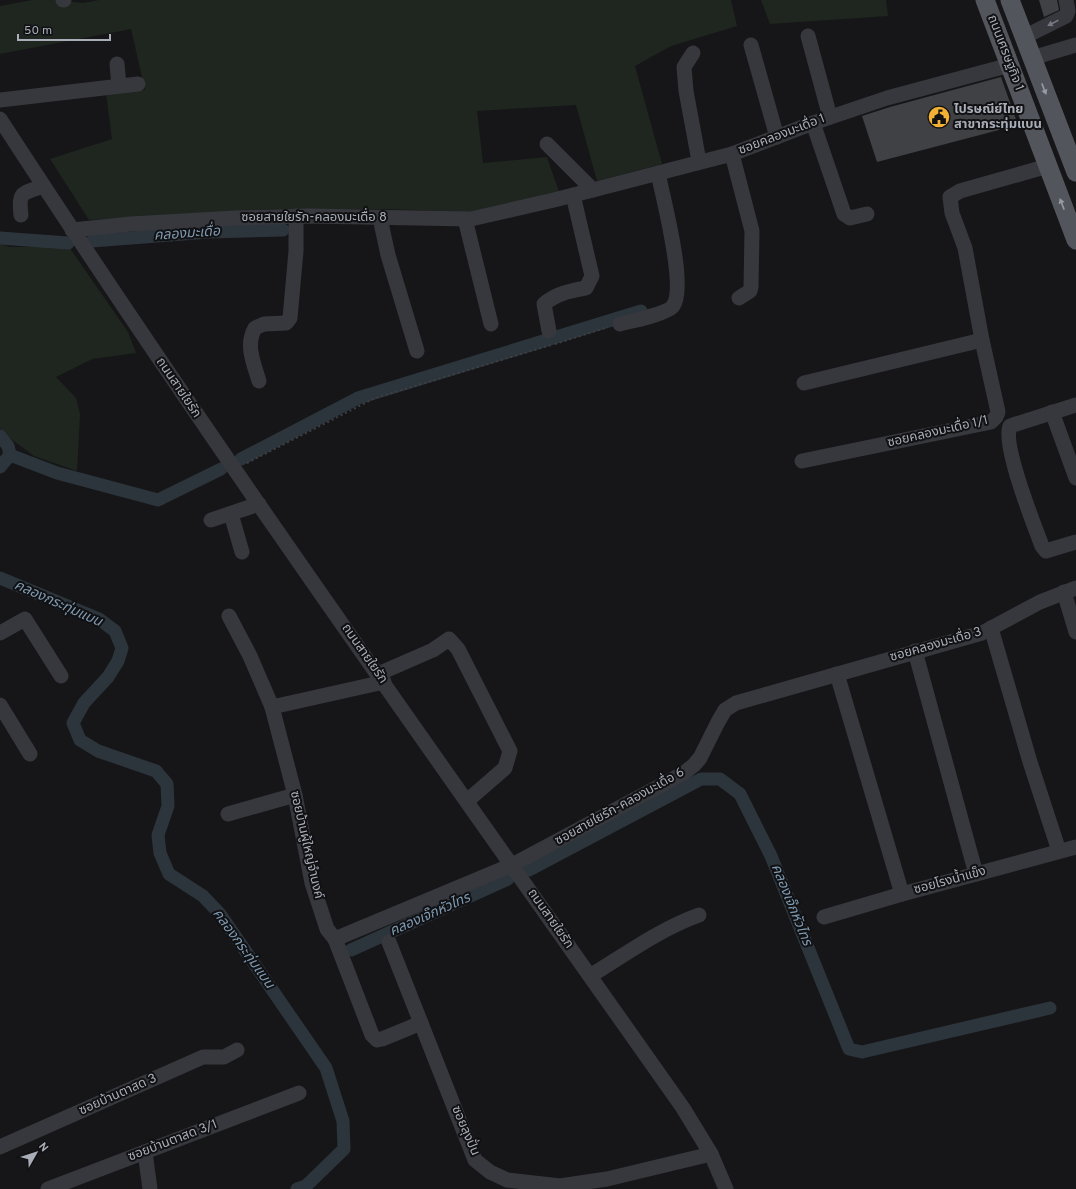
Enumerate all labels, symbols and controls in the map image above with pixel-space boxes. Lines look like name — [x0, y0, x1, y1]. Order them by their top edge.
street label: ถนนเศรษฐกิจ 1 — [983, 13, 1027, 93]
scale bar — [18, 16, 110, 42]
one-way arrow — [1047, 20, 1058, 26]
text: 50 m — [24, 23, 52, 39]
one-way arrow — [1042, 83, 1048, 95]
place label: ไปรษณีย์ไทย สาขากระทุ่มแบน — [954, 102, 1042, 133]
public building icon: ไปรษณีย์ไทย สาขากระทุ่มแบน — [926, 104, 952, 130]
street label: ซอยคลองมะเดื่อ 1 — [735, 108, 828, 159]
one-way arrow — [1059, 197, 1065, 209]
street label: ซอยสายใยรัก-คลองมะเดื่อ 8 — [241, 207, 387, 226]
water label: คลองมะเดื่อ — [153, 220, 222, 245]
street label: ถนนสายใยรัก — [152, 355, 204, 421]
street label: ซอยคลองมะเดื่อ 1/1 — [885, 410, 990, 451]
water label: คลองกระทุ่มแบน — [12, 577, 106, 631]
street label: ถนนสายใยรัก — [338, 621, 390, 687]
street label: ซอยคลองมะเดื่อ 3 — [887, 621, 984, 666]
street label: ซอยสายใยรัก-คลองมะเดื่อ 6 — [551, 762, 688, 849]
street label: ซอยบ้านผู้ใหญ่จำนงค์ — [286, 789, 326, 901]
street label: ซอยโรงน้ำแข็ง — [911, 861, 988, 898]
water label: คลองเจ๊กหัวไทร — [767, 862, 816, 949]
street label: ถนนสายใยรัก — [524, 886, 576, 952]
water label: คลองเจ๊กหัวไทร — [387, 889, 474, 940]
water label: คลองกระทุ่มแบน — [208, 906, 278, 993]
street label: ซอยบ้านตาสด 3 — [77, 1071, 159, 1119]
street label: ซอยลุงปั่น — [447, 1103, 485, 1158]
street label: ซอยบ้านตาสด 3/1 — [126, 1117, 220, 1165]
north arrow — [16, 1133, 56, 1173]
text: N — [35, 1140, 51, 1155]

